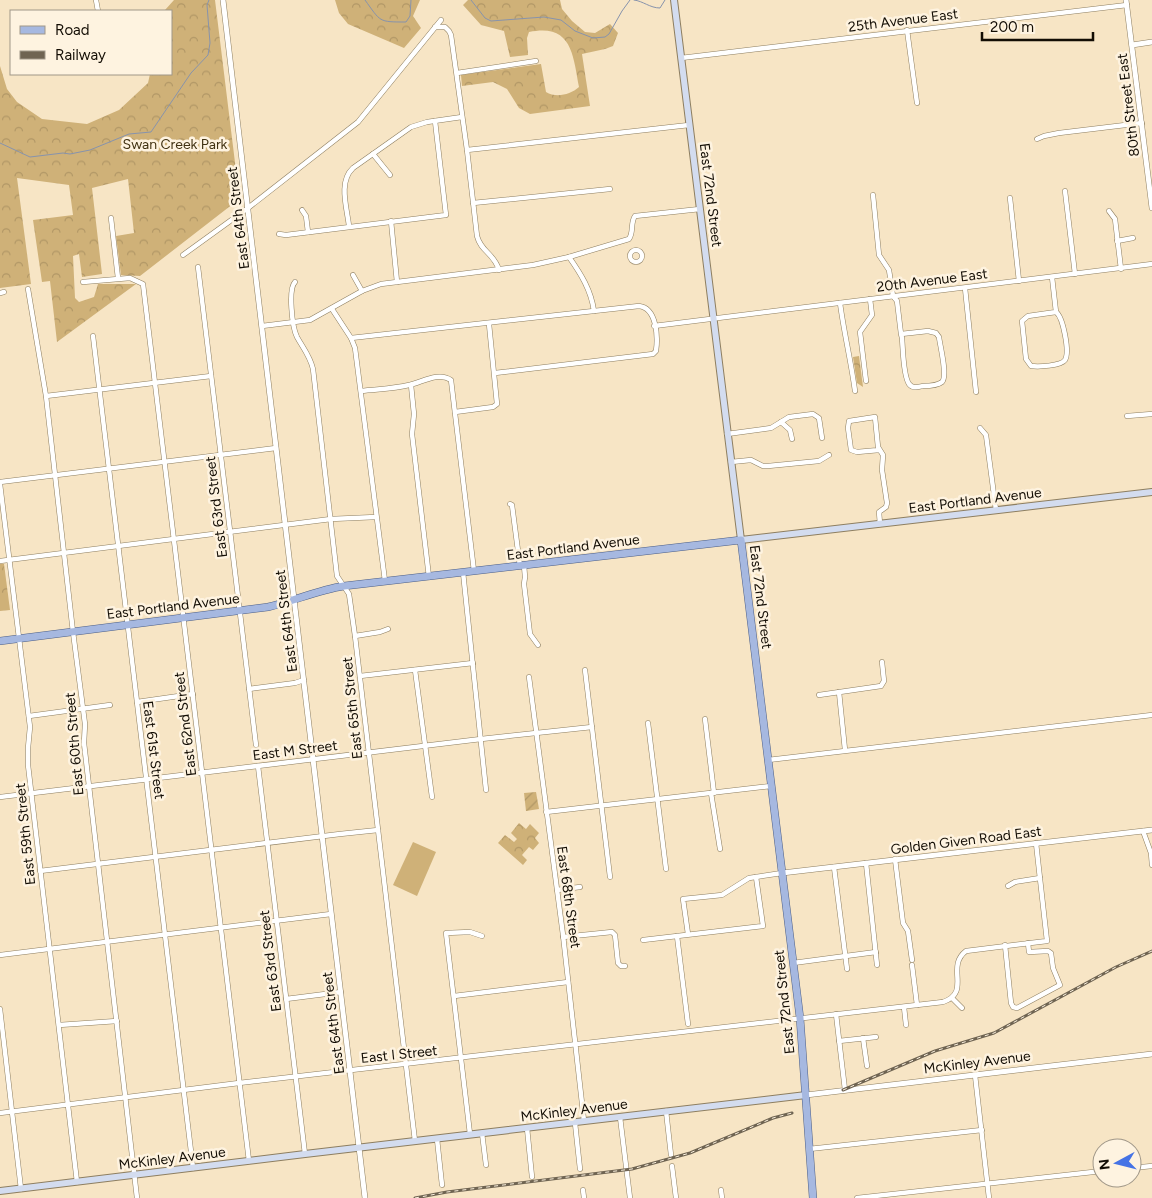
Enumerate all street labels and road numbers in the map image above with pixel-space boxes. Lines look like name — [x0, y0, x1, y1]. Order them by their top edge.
street label: 25th Avenue East — [847, 5, 959, 36]
street label: 80th Street East — [1114, 52, 1143, 158]
street label: East 72nd Street — [696, 142, 725, 248]
street label: East 64th Street — [224, 166, 253, 270]
street label: 20th Avenue East — [876, 265, 988, 296]
street label: East 63rd Street — [202, 455, 231, 559]
street label: East Portland Avenue — [908, 484, 1043, 517]
street label: East Portland Avenue — [506, 531, 641, 564]
street label: East 72nd Street — [746, 544, 775, 650]
street label: East 64th Street — [272, 569, 301, 673]
street label: East Portland Avenue — [106, 590, 241, 623]
street label: East 65th Street — [339, 656, 366, 760]
street label: East 62nd Street — [171, 671, 200, 777]
street label: East 60th Street — [62, 692, 87, 796]
street label: East 61st Street — [139, 700, 168, 800]
street label: East M Street — [252, 737, 338, 764]
street label: East 59th Street — [12, 782, 39, 886]
street label: Golden Given Road East — [890, 823, 1042, 858]
street label: East 68th Street — [553, 845, 584, 949]
street label: East 63rd Street — [256, 909, 285, 1013]
street label: East 72nd Street — [771, 949, 798, 1055]
street label: East 64th Street — [319, 971, 348, 1075]
street label: East I Street — [360, 1042, 438, 1067]
street label: McKinley Avenue — [923, 1047, 1032, 1077]
street label: McKinley Avenue — [520, 1095, 629, 1125]
street label: McKinley Avenue — [118, 1143, 227, 1173]

